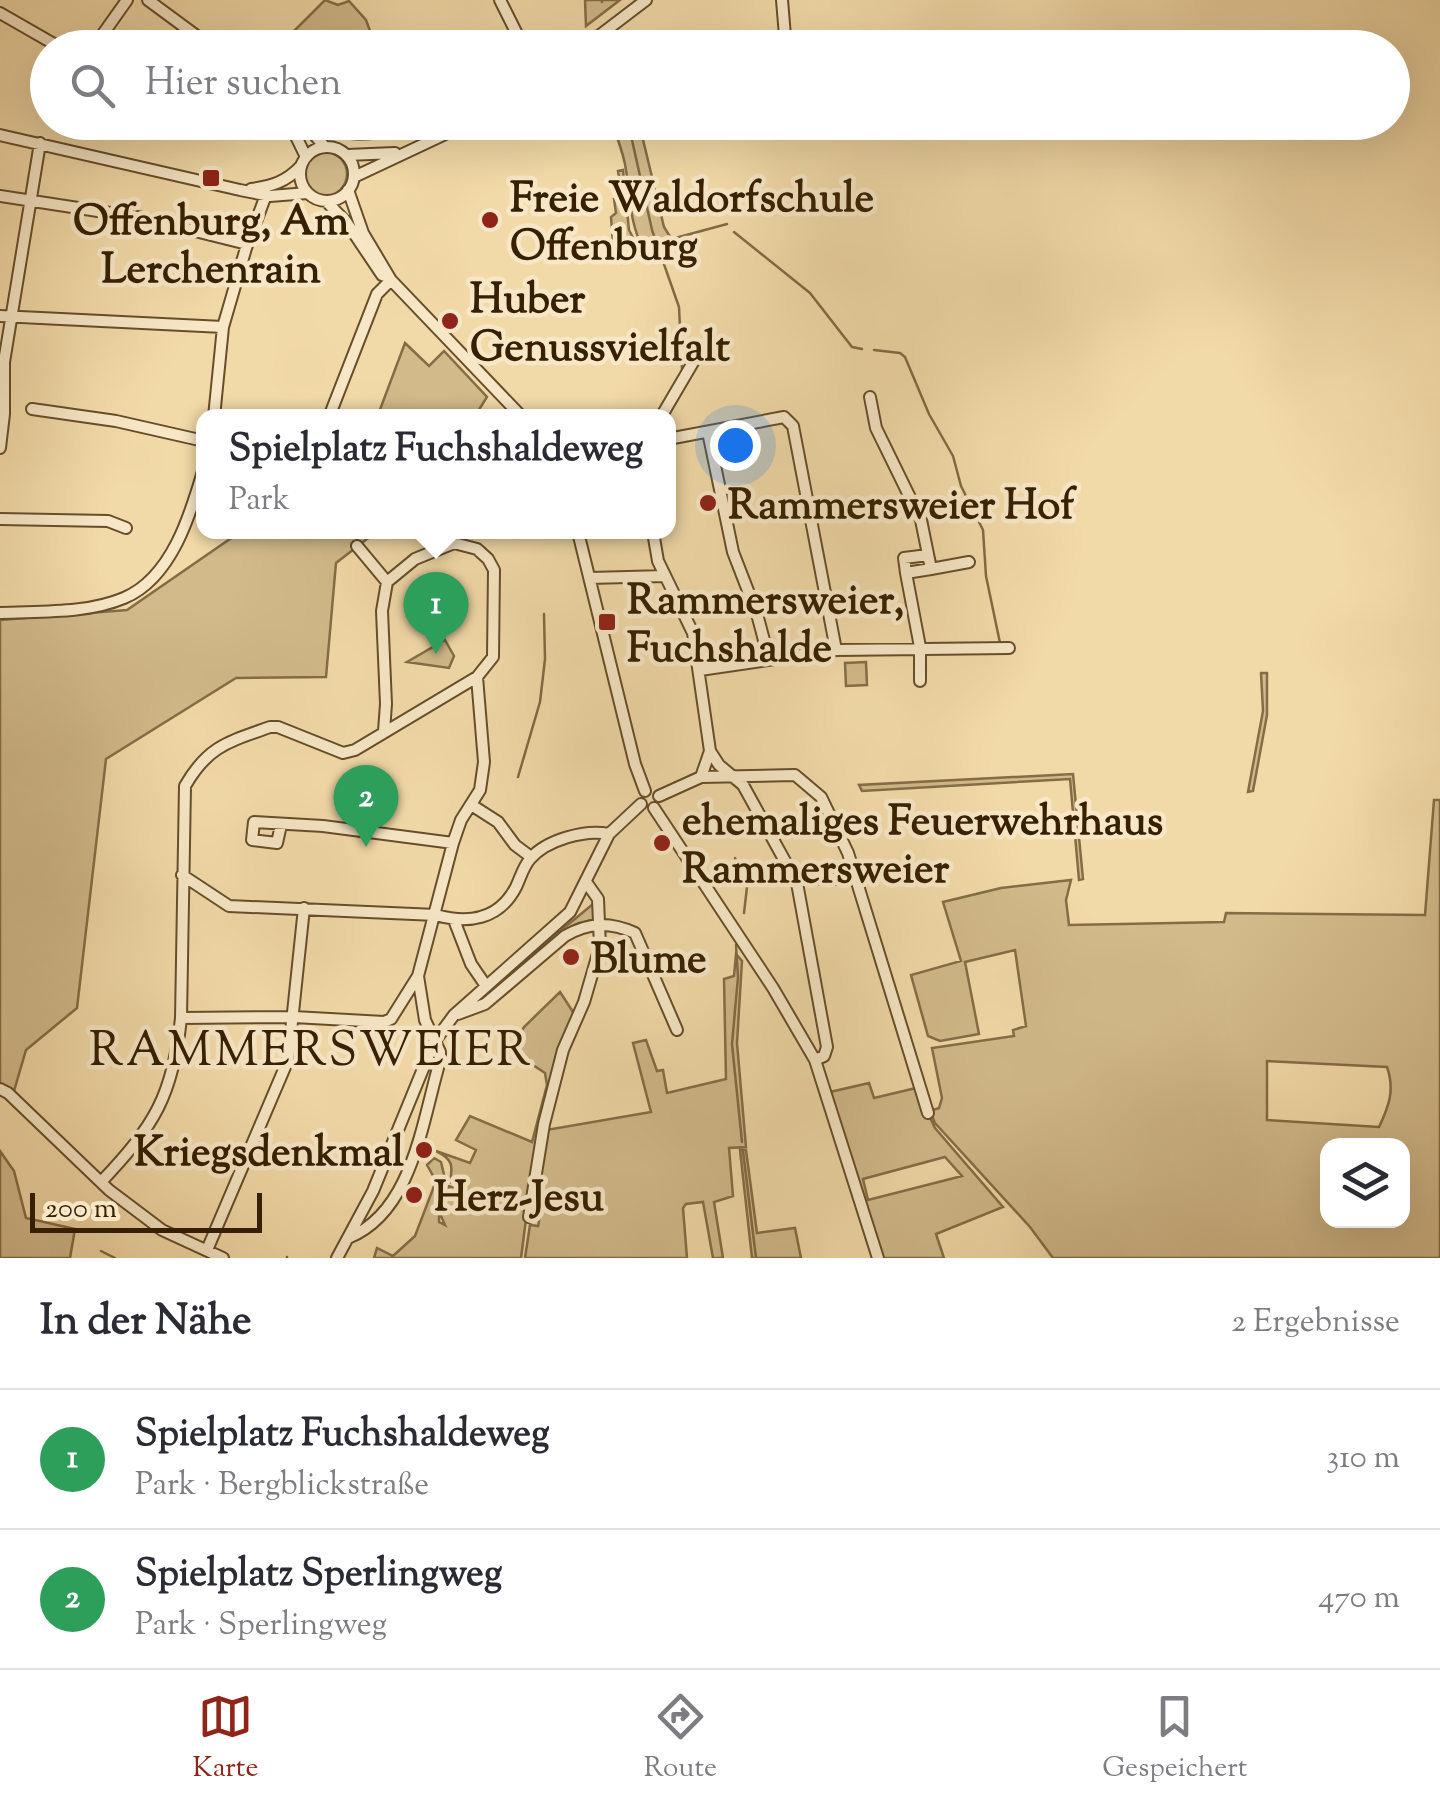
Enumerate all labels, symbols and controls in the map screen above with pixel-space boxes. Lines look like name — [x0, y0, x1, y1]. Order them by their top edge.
search box — [30, 30, 1410, 140]
icon: search — [65, 58, 120, 113]
text: Hier suchen — [145, 58, 342, 112]
marker: Offenburg, Am Lerchenrain — [200, 167, 222, 189]
place label: Freie Waldorfschule Offenburg — [510, 171, 874, 279]
place label: Offenburg, Am Lerchenrain — [73, 194, 349, 302]
marker: Freie Waldorfschule Offenburg — [479, 209, 501, 231]
place label: Huber Genussvielfalt — [470, 272, 730, 380]
marker: Huber Genussvielfalt — [439, 310, 461, 332]
popup — [196, 409, 676, 539]
your location — [710, 420, 761, 471]
text: Spielplatz Fuchshaldeweg — [229, 424, 643, 478]
text: Park — [229, 478, 290, 524]
place label: Rammersweier Hof — [728, 478, 1077, 538]
marker: Rammersweier Hof — [697, 492, 719, 514]
pin: 1 — [404, 572, 468, 654]
place label: Rammersweier, Fuchshalde — [627, 573, 904, 681]
marker: Rammersweier, Fuchshalde — [596, 611, 618, 633]
pin: 2 — [334, 764, 398, 847]
place label: ehemaliges Feuerwehrhaus Rammersweier — [682, 794, 1163, 902]
marker: ehemaliges Feuerwehrhaus Rammersweier — [651, 832, 673, 854]
place label: Blume — [591, 932, 707, 992]
marker: Blume — [560, 946, 582, 968]
district label: RAMMERSWEIER — [89, 1019, 533, 1088]
place label: Kriegsdenkmal — [134, 1125, 404, 1185]
map controls — [1320, 1138, 1410, 1228]
button: layers — [1320, 1138, 1410, 1228]
marker: Kriegsdenkmal — [413, 1139, 435, 1161]
place label: Herz-Jesu — [434, 1170, 604, 1230]
marker: Herz-Jesu — [403, 1184, 425, 1206]
scale bar — [30, 1188, 262, 1232]
text: 200 m — [45, 1190, 117, 1230]
text: In der Nähe — [40, 1293, 252, 1353]
text: 2 Ergebnisse — [1231, 1300, 1400, 1346]
text: Spielplatz Fuchshaldeweg — [135, 1409, 550, 1463]
text: 1 — [67, 1436, 78, 1482]
text: 310 m — [1326, 1436, 1400, 1482]
text: Park · Bergblickstraße — [135, 1463, 429, 1509]
text: Spielplatz Sperlingweg — [135, 1549, 502, 1603]
text: 2 — [65, 1576, 80, 1622]
text: 470 m — [1318, 1576, 1400, 1622]
text: Park · Sperlingweg — [135, 1603, 387, 1649]
tab: Karte — [193, 1689, 259, 1789]
tab: Route — [644, 1689, 717, 1789]
tab: Gespeichert — [1102, 1689, 1247, 1789]

